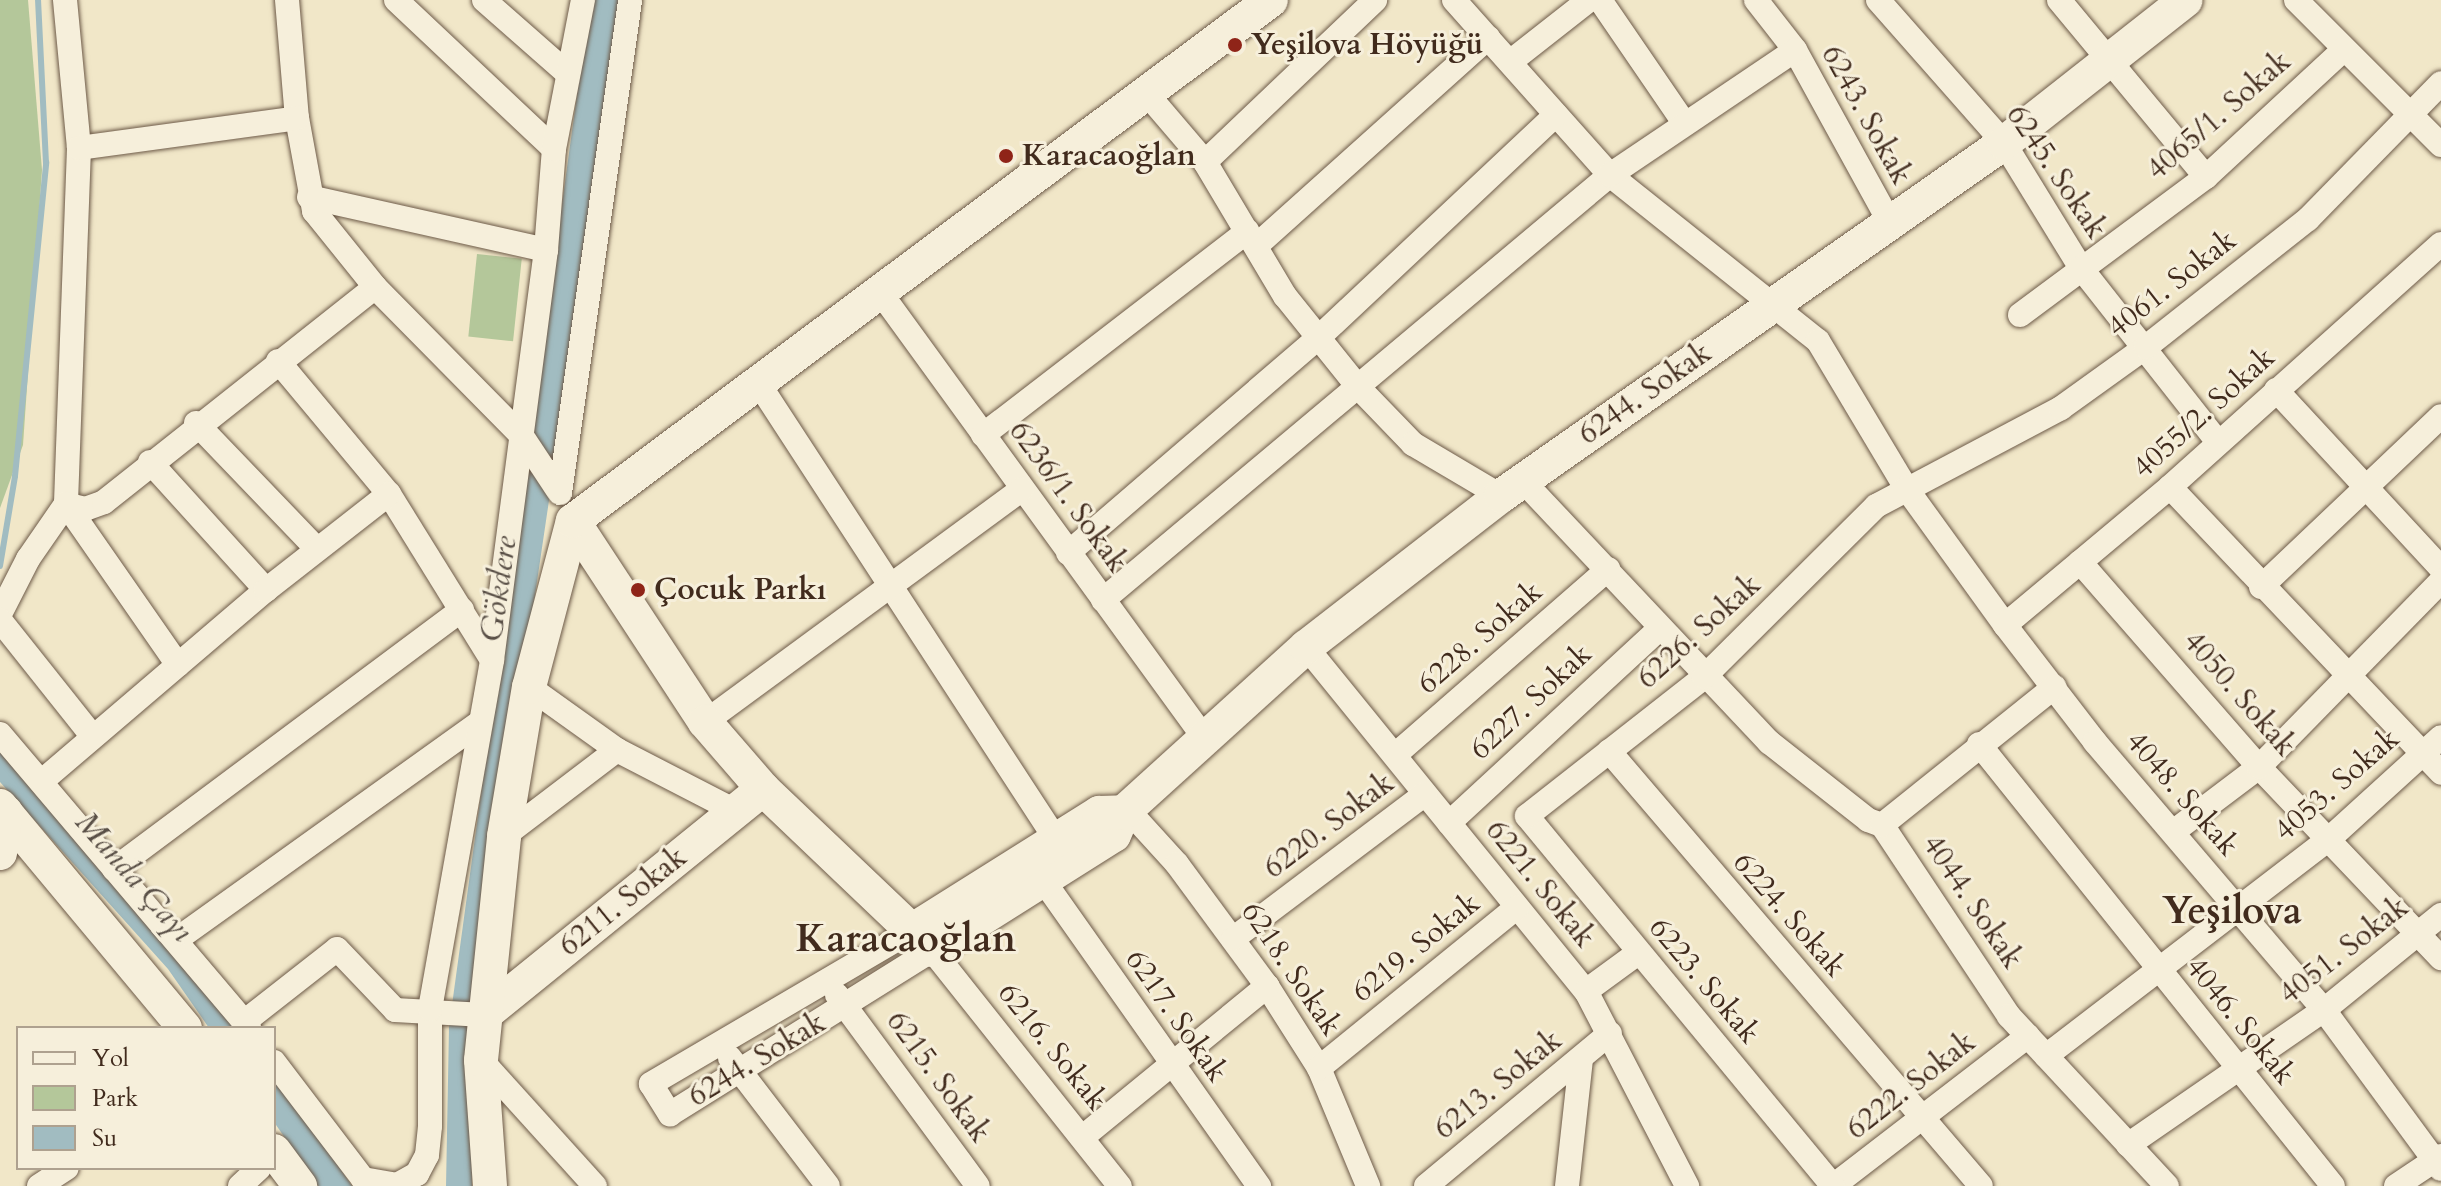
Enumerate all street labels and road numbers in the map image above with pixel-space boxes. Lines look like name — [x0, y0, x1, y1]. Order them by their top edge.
street label: 6243. Sokak — [1813, 39, 1919, 191]
street label: 4065/1. Sokak — [2140, 44, 2298, 188]
street label: 6245. Sokak — [1998, 98, 2114, 246]
street label: 4061. Sokak — [2100, 223, 2244, 345]
street label: 6244. Sokak — [1572, 335, 1718, 453]
street label: 4055/2. Sokak — [2126, 340, 2282, 486]
street label: 6236/1. Sokak — [1001, 414, 1135, 580]
street label: 6226. Sokak — [1630, 567, 1768, 697]
street label: 6228. Sokak — [1410, 574, 1550, 702]
street label: 4050. Sokak — [2175, 624, 2303, 764]
street label: 6227. Sokak — [1463, 637, 1599, 767]
street label: 4053. Sokak — [2267, 721, 2407, 849]
street label: 4048. Sokak — [2118, 724, 2246, 864]
street label: 6220. Sokak — [1257, 765, 1401, 887]
street label: 6221. Sokak — [1478, 813, 1602, 955]
street label: 4044. Sokak — [1914, 828, 2030, 976]
street label: 6211. Sokak — [552, 840, 694, 964]
street label: 6224. Sokak — [1725, 845, 1853, 985]
street label: 6219. Sokak — [1345, 886, 1487, 1010]
street label: 4051. Sokak — [2272, 890, 2416, 1012]
street label: 6218. Sokak — [1233, 895, 1349, 1043]
street label: 6223. Sokak — [1641, 911, 1767, 1051]
street label: 6217. Sokak — [1117, 943, 1235, 1089]
street label: 4046. Sokak — [2178, 950, 2302, 1092]
street label: 6216. Sokak — [990, 976, 1114, 1118]
street label: 6215. Sokak — [878, 1004, 998, 1150]
street label: 6244. Sokak — [682, 1005, 832, 1115]
street label: 6213. Sokak — [1427, 1023, 1569, 1147]
street label: 6222. Sokak — [1839, 1025, 1983, 1147]

